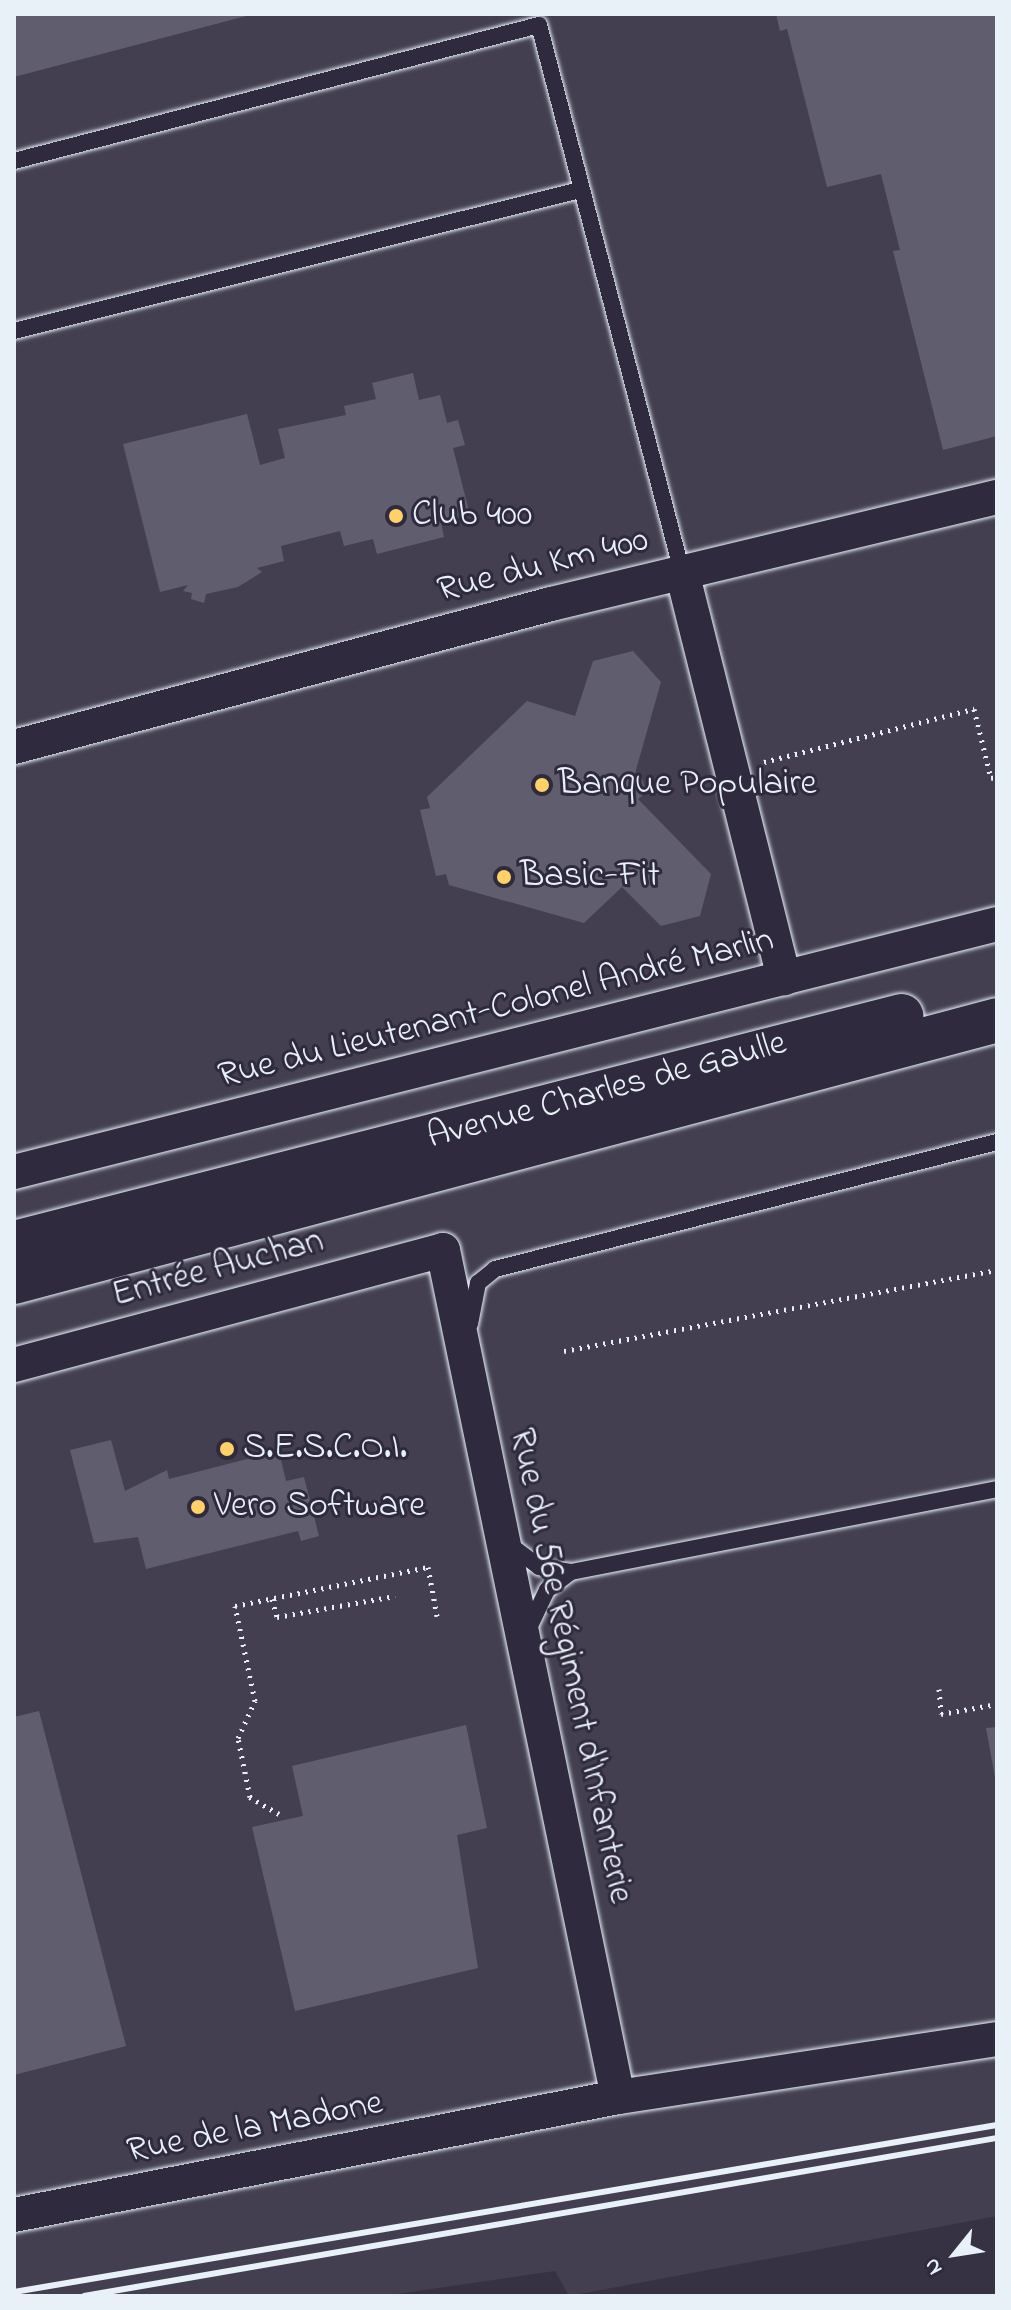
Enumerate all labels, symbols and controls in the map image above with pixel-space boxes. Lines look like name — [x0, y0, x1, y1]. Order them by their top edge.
place label: Club 400 — [412, 494, 532, 538]
marker: Club 400 — [387, 507, 405, 525]
street label: Rue du Km 400 — [433, 519, 653, 613]
place label: Banque Populaire — [558, 763, 817, 807]
marker: Banque Populaire — [533, 776, 551, 794]
place label: Basic-Fit — [520, 855, 660, 899]
marker: Basic-Fit — [495, 868, 513, 886]
street label: Rue du Lieutenant-Colonel André Marlin — [214, 919, 778, 1099]
street label: Avenue Charles de Gaulle — [423, 1022, 791, 1160]
street label: Entrée Auchan — [108, 1220, 328, 1318]
street label: Rue du 56e Régiment d'Infanterie — [499, 1425, 641, 1907]
place label: S.E.S.C.O.I. — [243, 1427, 407, 1471]
marker: S.E.S.C.O.I. — [218, 1440, 236, 1458]
place label: Vero Software — [214, 1485, 425, 1529]
marker: Vero Software — [189, 1498, 207, 1516]
street label: Rue de la Madone — [124, 2082, 386, 2174]
north arrow — [915, 2214, 995, 2294]
text: N — [917, 2252, 952, 2280]

